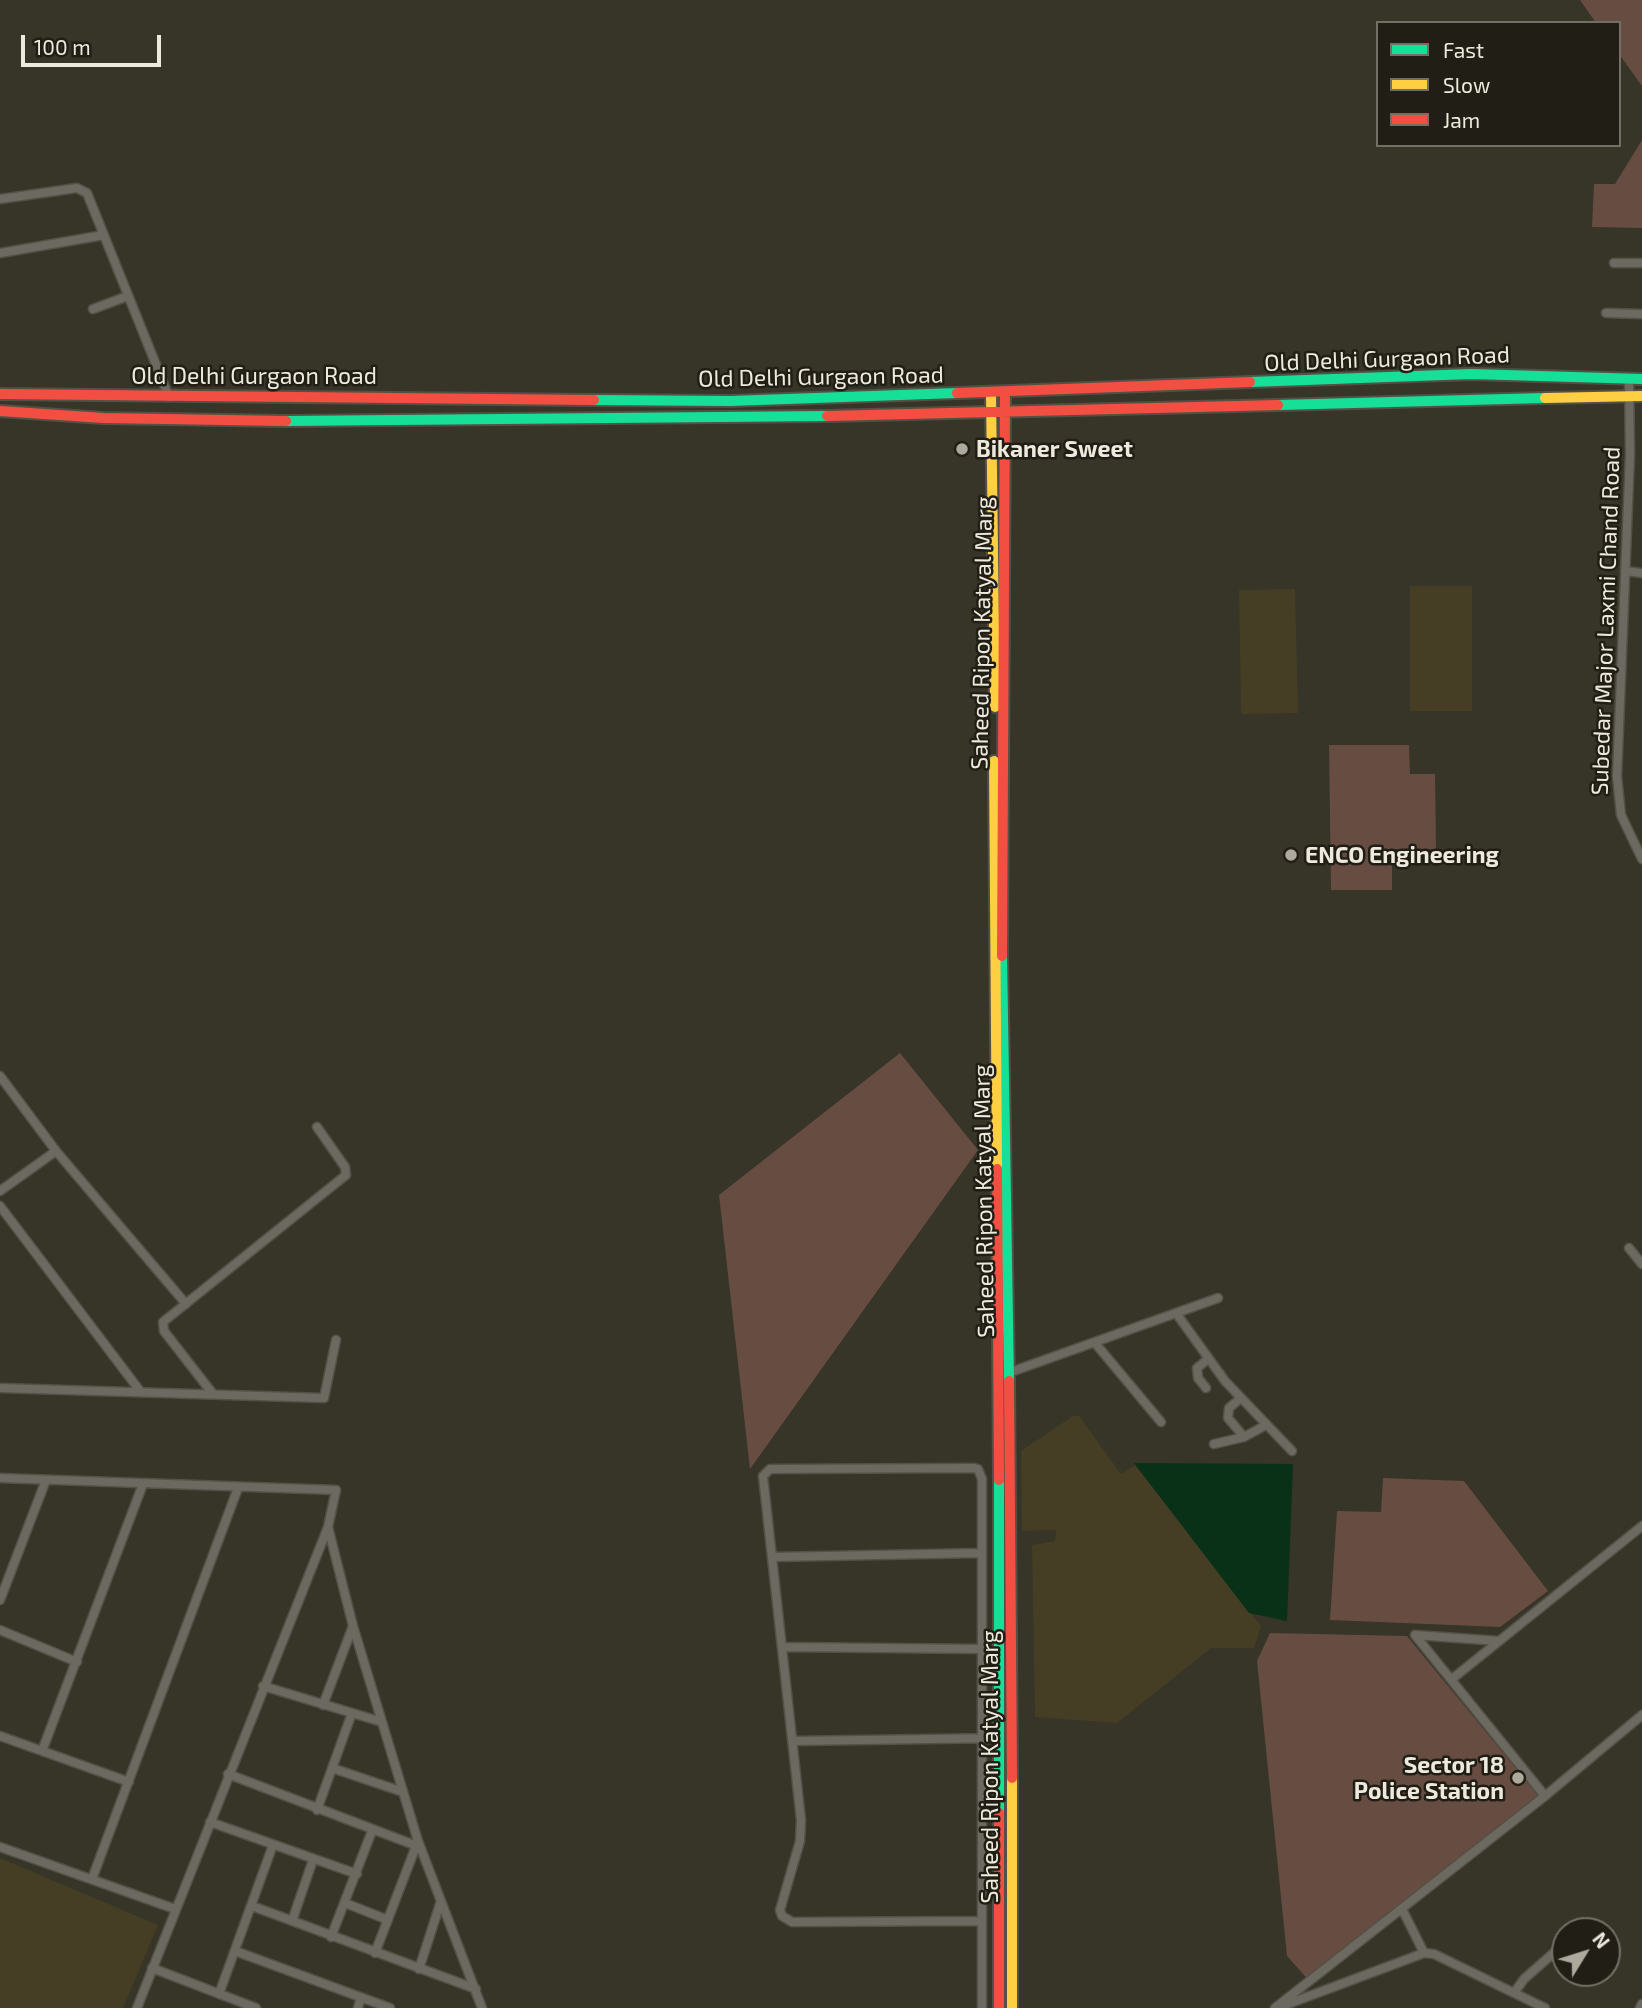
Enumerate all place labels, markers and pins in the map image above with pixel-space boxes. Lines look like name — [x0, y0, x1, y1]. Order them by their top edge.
place label: Bikaner Sweet — [976, 435, 1133, 463]
marker: Bikaner Sweet — [954, 441, 970, 457]
place label: ENCO Engineering — [1305, 841, 1499, 869]
marker: ENCO Engineering — [1283, 847, 1299, 863]
place label: Sector 18 Police Station — [1354, 1751, 1504, 1805]
marker: Sector 18 Police Station — [1510, 1770, 1526, 1786]

